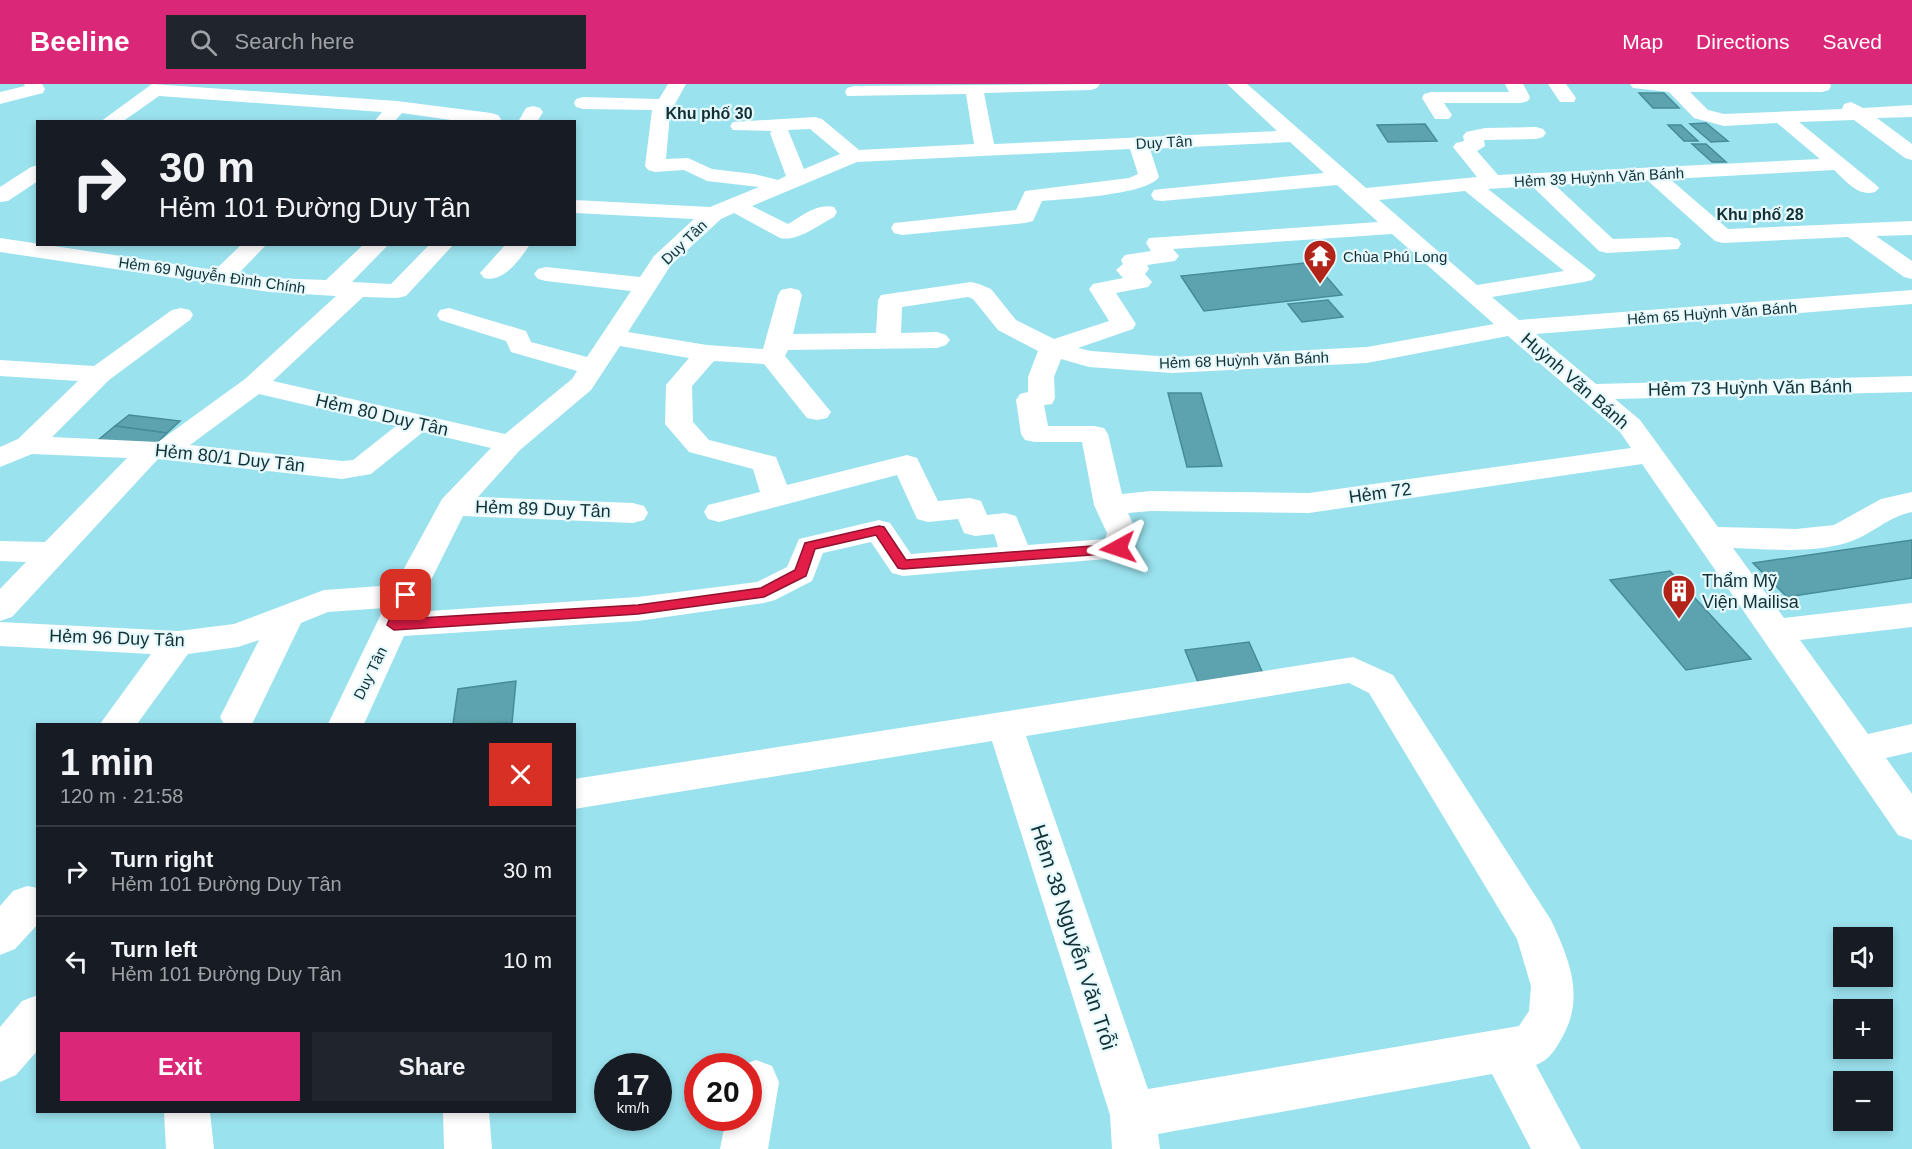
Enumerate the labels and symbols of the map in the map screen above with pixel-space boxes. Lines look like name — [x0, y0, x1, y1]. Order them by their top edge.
district label: Khu phố 30 — [665, 105, 753, 122]
street label: Duy Tân — [1135, 132, 1193, 152]
street label: Hẻm 39 Huỳnh Văn Bánh — [1514, 164, 1684, 190]
district label: Khu phố 28 — [1716, 206, 1804, 223]
street label: Duy Tân — [658, 216, 710, 268]
temple icon: Chùa Phú Long — [1302, 238, 1338, 285]
place label: Chùa Phú Long — [1343, 248, 1447, 265]
street label: Hẻm 69 Nguyễn Đình Chính — [118, 253, 306, 297]
street label: Hẻm 65 Huỳnh Văn Bánh — [1627, 299, 1797, 327]
street label: Huỳnh Văn Bánh — [1517, 329, 1633, 433]
street label: Hẻm 68 Huỳnh Văn Bánh — [1159, 349, 1329, 371]
street label: Hẻm 73 Huỳnh Văn Bánh — [1648, 376, 1852, 400]
street label: Hẻm 80 Duy Tân — [314, 390, 450, 440]
street label: Hẻm 80/1 Duy Tân — [154, 440, 306, 476]
street label: Hẻm 72 — [1347, 479, 1413, 507]
street label: Hẻm 89 Duy Tân — [475, 497, 611, 521]
position arrow — [1086, 516, 1150, 580]
pin — [380, 569, 431, 620]
place label: Thẩm Mỹ Viện Mailisa — [1702, 571, 1800, 612]
building icon: Thẩm Mỹ Viện Mailisa — [1661, 573, 1697, 620]
street label: Hẻm 96 Duy Tân — [49, 626, 185, 650]
street label: Duy Tân — [350, 644, 390, 702]
street label: Hẻm 38 Nguyễn Văn Trỗi — [1027, 821, 1121, 1053]
speed limit sign: 20 — [684, 1053, 762, 1131]

